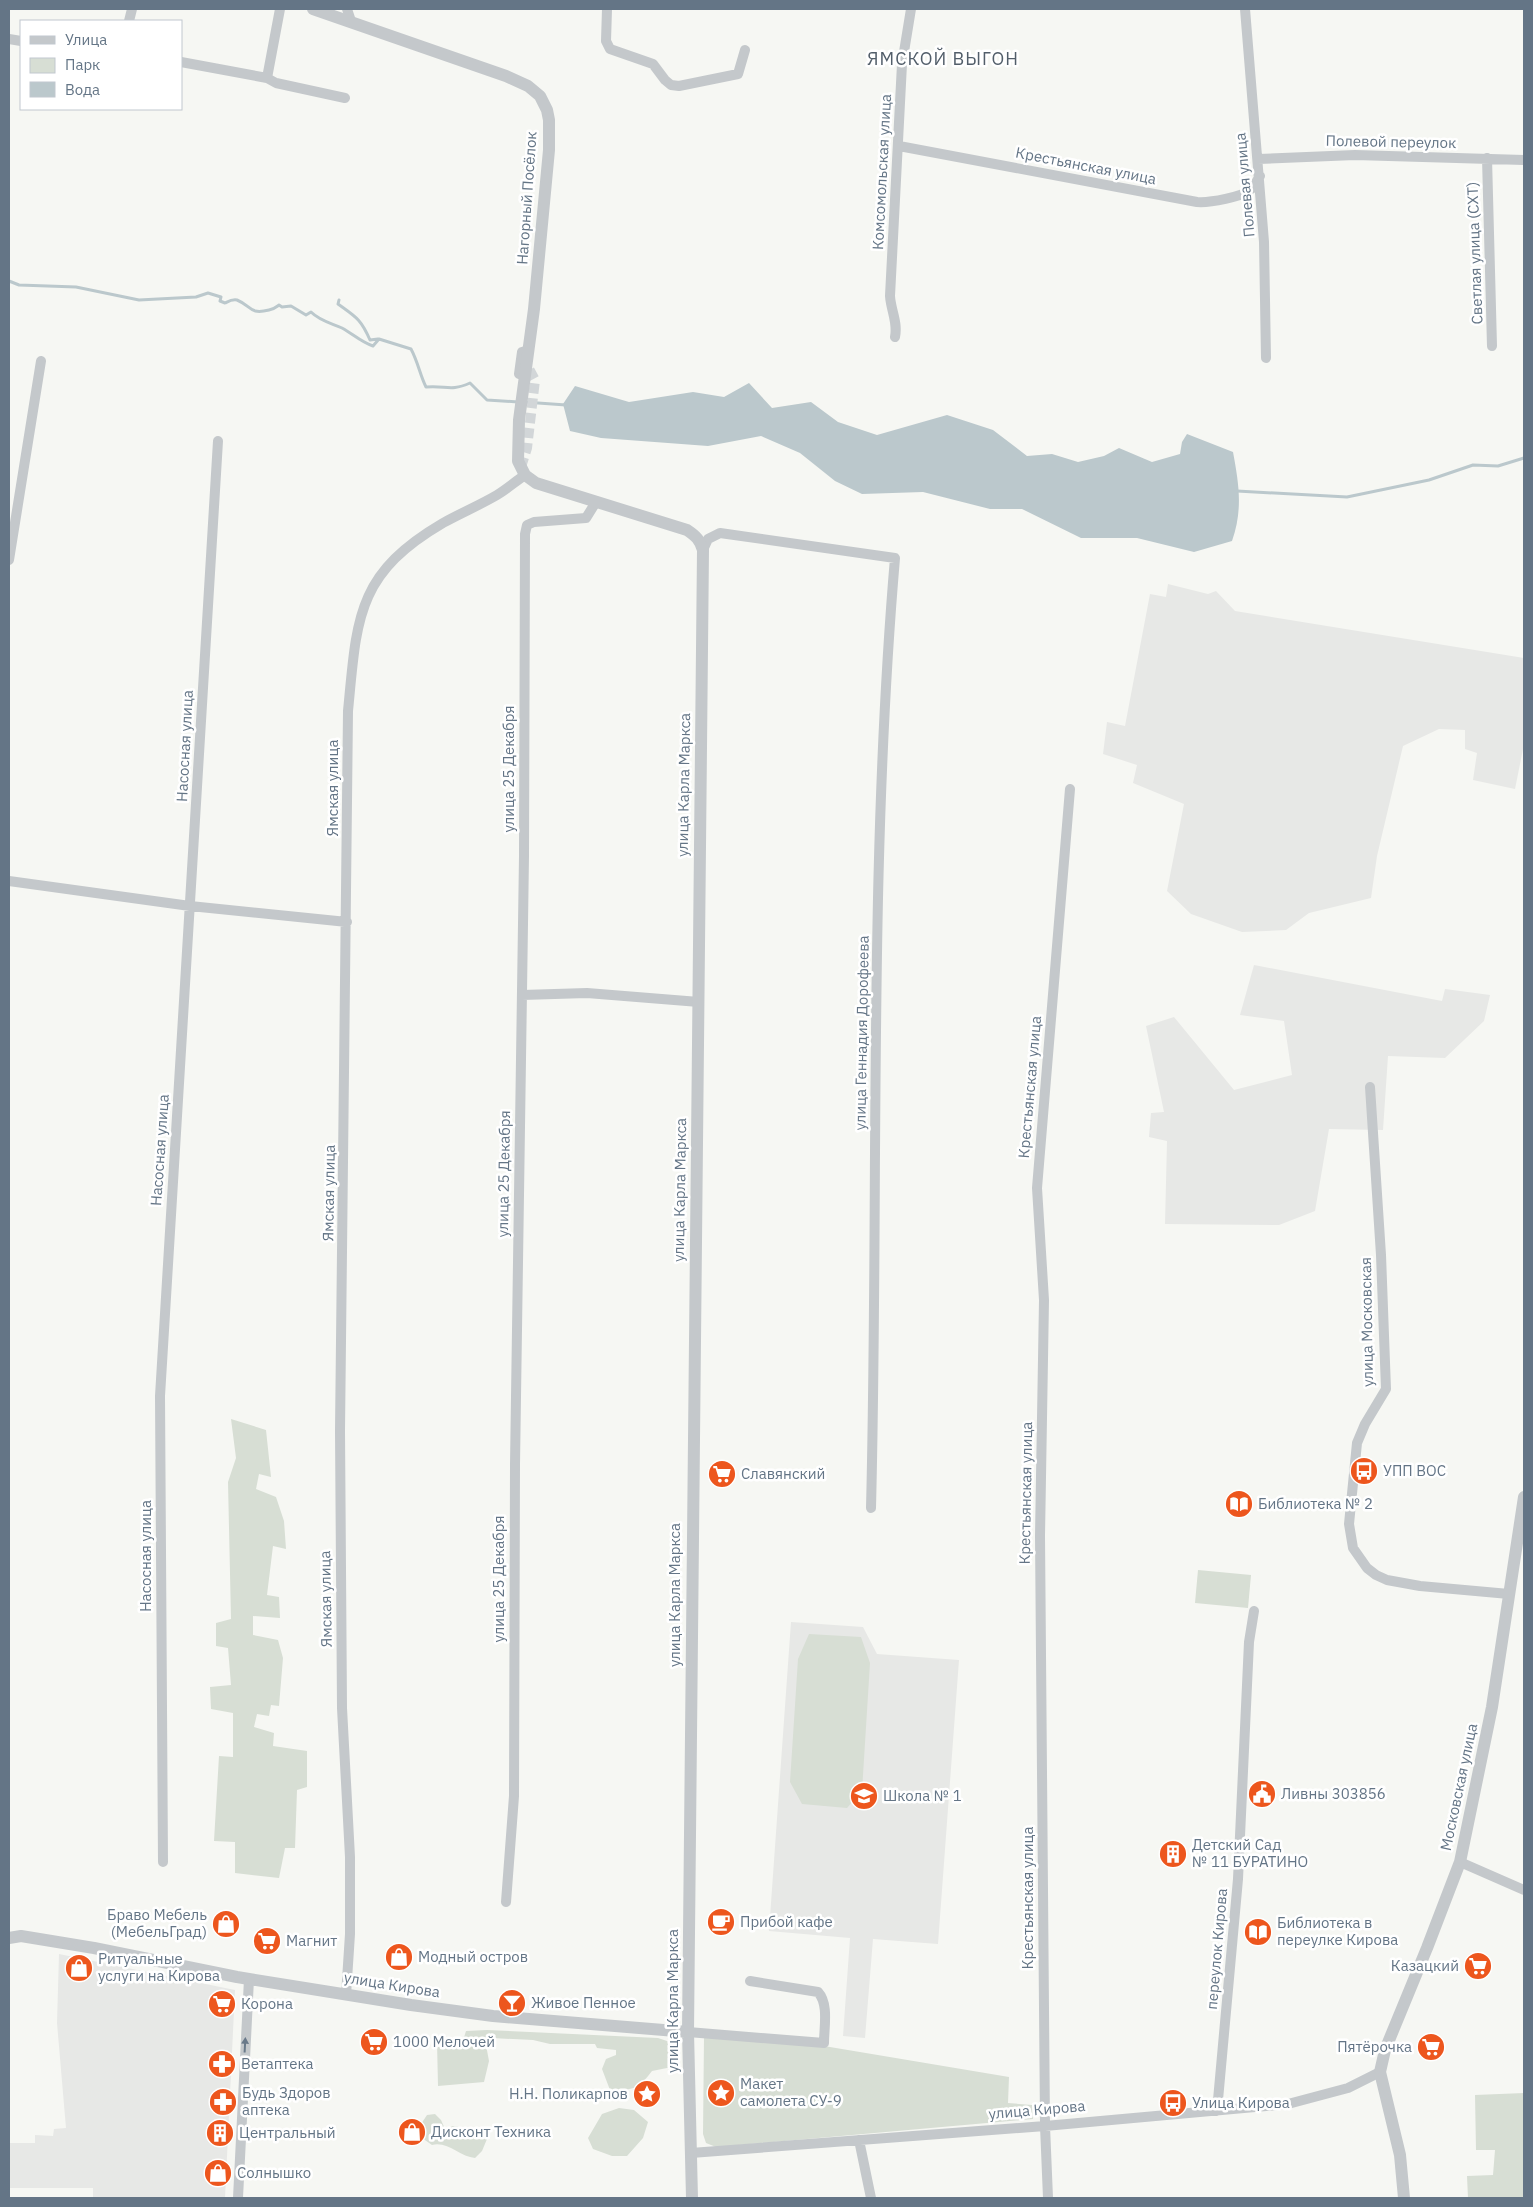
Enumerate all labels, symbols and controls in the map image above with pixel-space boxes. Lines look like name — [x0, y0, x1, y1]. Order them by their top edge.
legend — [20, 20, 182, 110]
text: Улица — [65, 30, 107, 49]
district label: ЯМСКОЙ ВЫГОН — [867, 47, 1019, 70]
text: Парк — [65, 55, 100, 74]
text: Вода — [65, 80, 100, 99]
street label: Комсомольская улица — [868, 94, 895, 250]
street label: Нагорный Посёлок — [512, 131, 541, 265]
street label: Полевой переулок — [1326, 131, 1456, 152]
street label: Полевая улица — [1230, 132, 1259, 238]
street label: Крестьянская улица — [1014, 143, 1158, 188]
street label: Светлая улица (СХТ) — [1463, 181, 1486, 325]
street label: Насосная улица — [172, 690, 197, 802]
street label: улица 25 Декабря — [499, 705, 518, 833]
street label: улица Карла Маркса — [673, 713, 694, 857]
street label: Ямская улица — [323, 740, 342, 836]
street label: улица Геннадия Дорофеева — [850, 935, 873, 1131]
street label: Крестьянская улица — [1014, 1015, 1045, 1159]
street label: Насосная улица — [146, 1093, 173, 1206]
street label: улица 25 Декабря — [493, 1110, 514, 1238]
street label: улица Карла Маркса — [669, 1118, 690, 1262]
street label: Ямская улица — [318, 1144, 339, 1242]
street label: улица Московская — [1356, 1257, 1377, 1387]
street label: Крестьянская улица — [1015, 1421, 1036, 1565]
bus stop icon: УПП ВОС — [1349, 1456, 1379, 1486]
supermarket icon: Славянский — [707, 1459, 737, 1489]
place label: УПП ВОС — [1383, 1461, 1446, 1480]
place label: Славянский — [741, 1464, 825, 1483]
library icon: Библиотека № 2 — [1224, 1489, 1254, 1519]
place label: Библиотека № 2 — [1258, 1494, 1373, 1513]
street label: Насосная улица — [136, 1500, 155, 1612]
street label: улица 25 Декабря — [489, 1515, 508, 1643]
street label: улица Карла Маркса — [665, 1523, 684, 1667]
street label: Ямская улица — [315, 1550, 336, 1648]
street label: Московская улица — [1436, 1721, 1481, 1852]
public building icon: Ливны 303856 — [1247, 1779, 1277, 1809]
school or university icon: Школа № 1 — [849, 1781, 879, 1811]
place label: Ливны 303856 — [1281, 1784, 1386, 1803]
place label: Школа № 1 — [883, 1786, 962, 1805]
street label: Крестьянская улица — [1018, 1827, 1037, 1969]
place label: Детский Сад № 11 БУРАТИНО — [1192, 1835, 1308, 1871]
building icon: Детский Сад № 11 БУРАТИНО — [1158, 1839, 1188, 1869]
street label: переулок Кирова — [1202, 1888, 1231, 2010]
place label: Браво Мебель (МебельГрад) — [107, 1905, 207, 1941]
cafe icon: Прибой кафе — [706, 1907, 736, 1937]
shop icon: Браво Мебель (МебельГрад) — [211, 1909, 241, 1939]
place label: Прибой кафе — [740, 1912, 833, 1931]
place label: Библиотека в переулке Кирова — [1277, 1913, 1398, 1949]
library icon: Библиотека в переулке Кирова — [1243, 1917, 1273, 1947]
supermarket icon: Магнит — [252, 1926, 282, 1956]
street label: улица Карла Маркса — [663, 1929, 682, 2073]
place label: Магнит — [286, 1931, 337, 1950]
shop icon: Модный остров — [384, 1942, 414, 1972]
place label: Модный остров — [418, 1947, 528, 1966]
place label: Ритуальные услуги на Кирова — [98, 1949, 220, 1985]
supermarket icon: Казацкий — [1463, 1951, 1493, 1981]
shop icon: Ритуальные услуги на Кирова — [64, 1953, 94, 1983]
place label: Казацкий — [1391, 1956, 1459, 1975]
street label: улица Кирова — [343, 1968, 442, 2001]
bar icon: Живое Пенное — [497, 1988, 527, 2018]
supermarket icon: Корона — [207, 1989, 237, 2019]
place label: Живое Пенное — [531, 1993, 636, 2012]
place label: Корона — [241, 1994, 293, 2013]
supermarket icon: 1000 Мелочей — [359, 2027, 389, 2057]
place label: 1000 Мелочей — [393, 2032, 495, 2051]
supermarket icon: Пятёрочка — [1416, 2032, 1446, 2062]
one-way arrow — [242, 2036, 250, 2052]
place label: Пятёрочка — [1337, 2037, 1412, 2056]
pharmacy icon: Ветаптека — [207, 2049, 237, 2079]
place label: Ветаптека — [241, 2054, 314, 2073]
place label: Макет самолета СУ-9 — [740, 2074, 842, 2110]
place icon: Макет самолета СУ-9 — [706, 2078, 736, 2108]
place icon: Н.Н. Поликарпов — [632, 2079, 662, 2109]
place label: Будь Здоров аптека — [242, 2083, 331, 2119]
place label: Н.Н. Поликарпов — [509, 2084, 628, 2103]
pharmacy icon: Будь Здоров аптека — [208, 2087, 238, 2117]
bus stop icon: Улица Кирова — [1158, 2088, 1188, 2118]
place label: Улица Кирова — [1192, 2093, 1290, 2112]
street label: улица Кирова — [988, 2096, 1086, 2123]
shop icon: Дисконт Техника — [397, 2117, 427, 2147]
building icon: Центральный — [205, 2118, 235, 2148]
place label: Дисконт Техника — [431, 2122, 551, 2141]
place label: Центральный — [239, 2123, 336, 2142]
shop icon: Солнышко — [203, 2158, 233, 2188]
place label: Солнышко — [237, 2163, 311, 2182]

